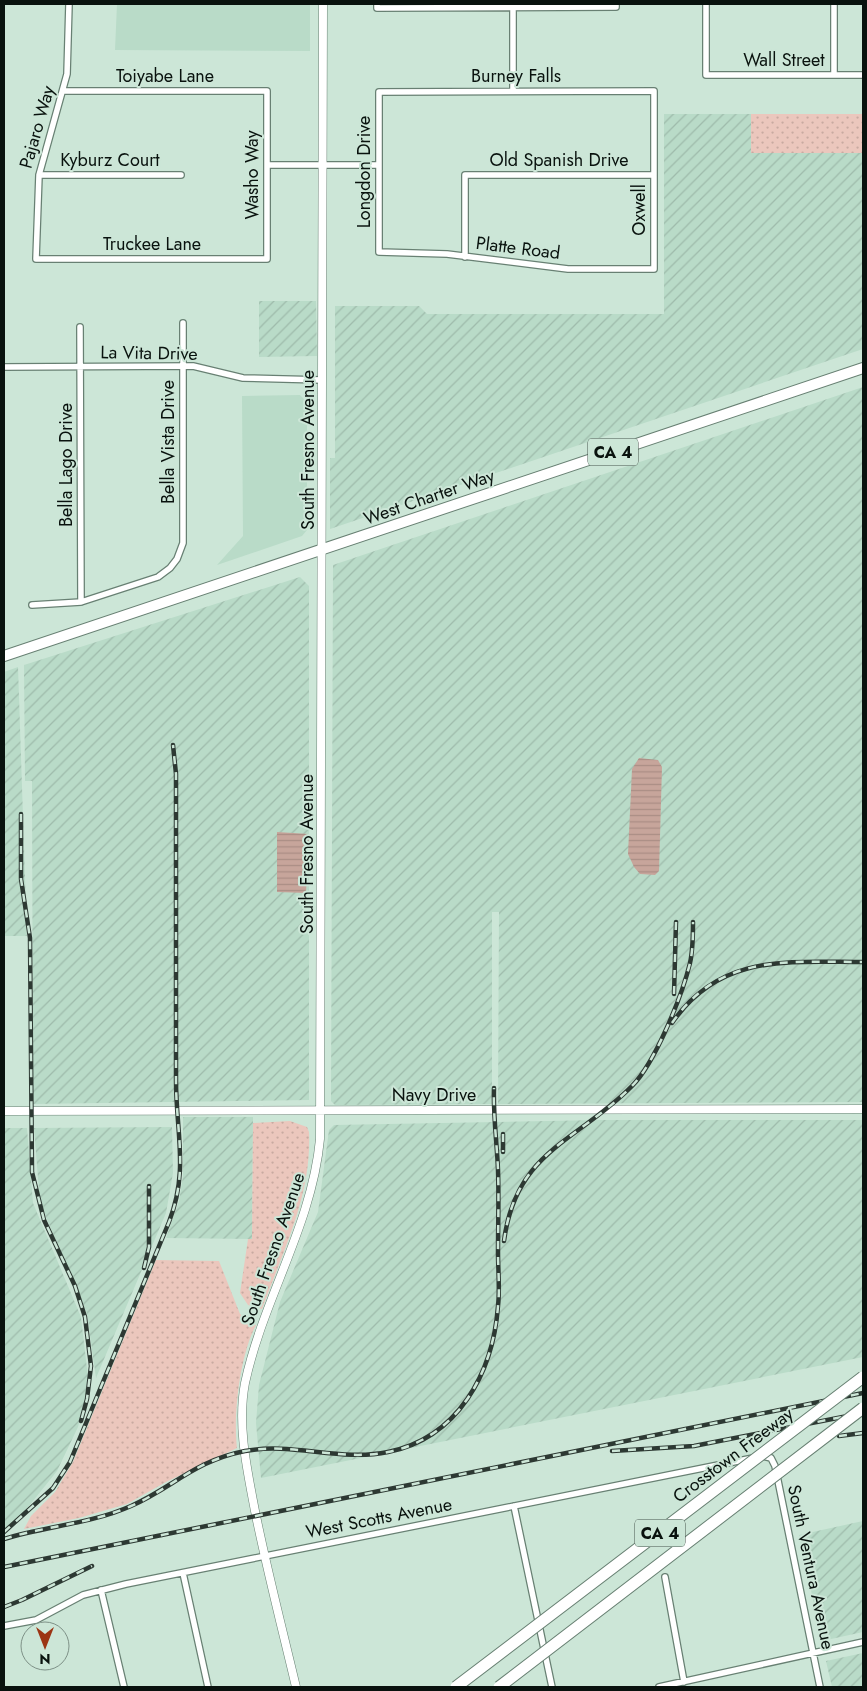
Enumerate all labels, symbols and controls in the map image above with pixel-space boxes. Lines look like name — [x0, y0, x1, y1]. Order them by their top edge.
street label: Wall Street — [743, 47, 825, 73]
street label: Toiyabe Lane — [116, 63, 214, 89]
street label: Burney Falls — [471, 63, 561, 89]
street label: Pajaro Way — [13, 83, 61, 171]
street label: Longdon Drive — [351, 116, 377, 228]
street label: Washo Way — [239, 130, 265, 220]
street label: Kyburz Court — [60, 147, 160, 173]
street label: Old Spanish Drive — [489, 147, 629, 173]
street label: Oxwell — [626, 184, 652, 236]
street label: Platte Road — [474, 230, 562, 266]
street label: Truckee Lane — [103, 231, 201, 257]
street label: La Vita Drive — [100, 339, 198, 367]
street label: South Fresno Avenue — [295, 370, 321, 530]
street label: Bella Vista Drive — [155, 380, 181, 504]
street label: Bella Lago Drive — [53, 403, 79, 527]
road number: CA 4 — [588, 438, 638, 466]
street label: West Charter Way — [360, 462, 498, 532]
street label: South Fresno Avenue — [294, 774, 320, 934]
street label: Navy Drive — [392, 1082, 476, 1108]
street label: South Fresno Avenue — [235, 1169, 311, 1329]
street label: Crosstown Freeway — [667, 1401, 799, 1509]
street label: South Ventura Avenue — [781, 1482, 841, 1652]
street label: West Scotts Avenue — [304, 1491, 454, 1545]
road number: CA 4 — [635, 1520, 685, 1546]
north arrow — [20, 1621, 70, 1671]
text: N — [39, 1649, 51, 1669]

